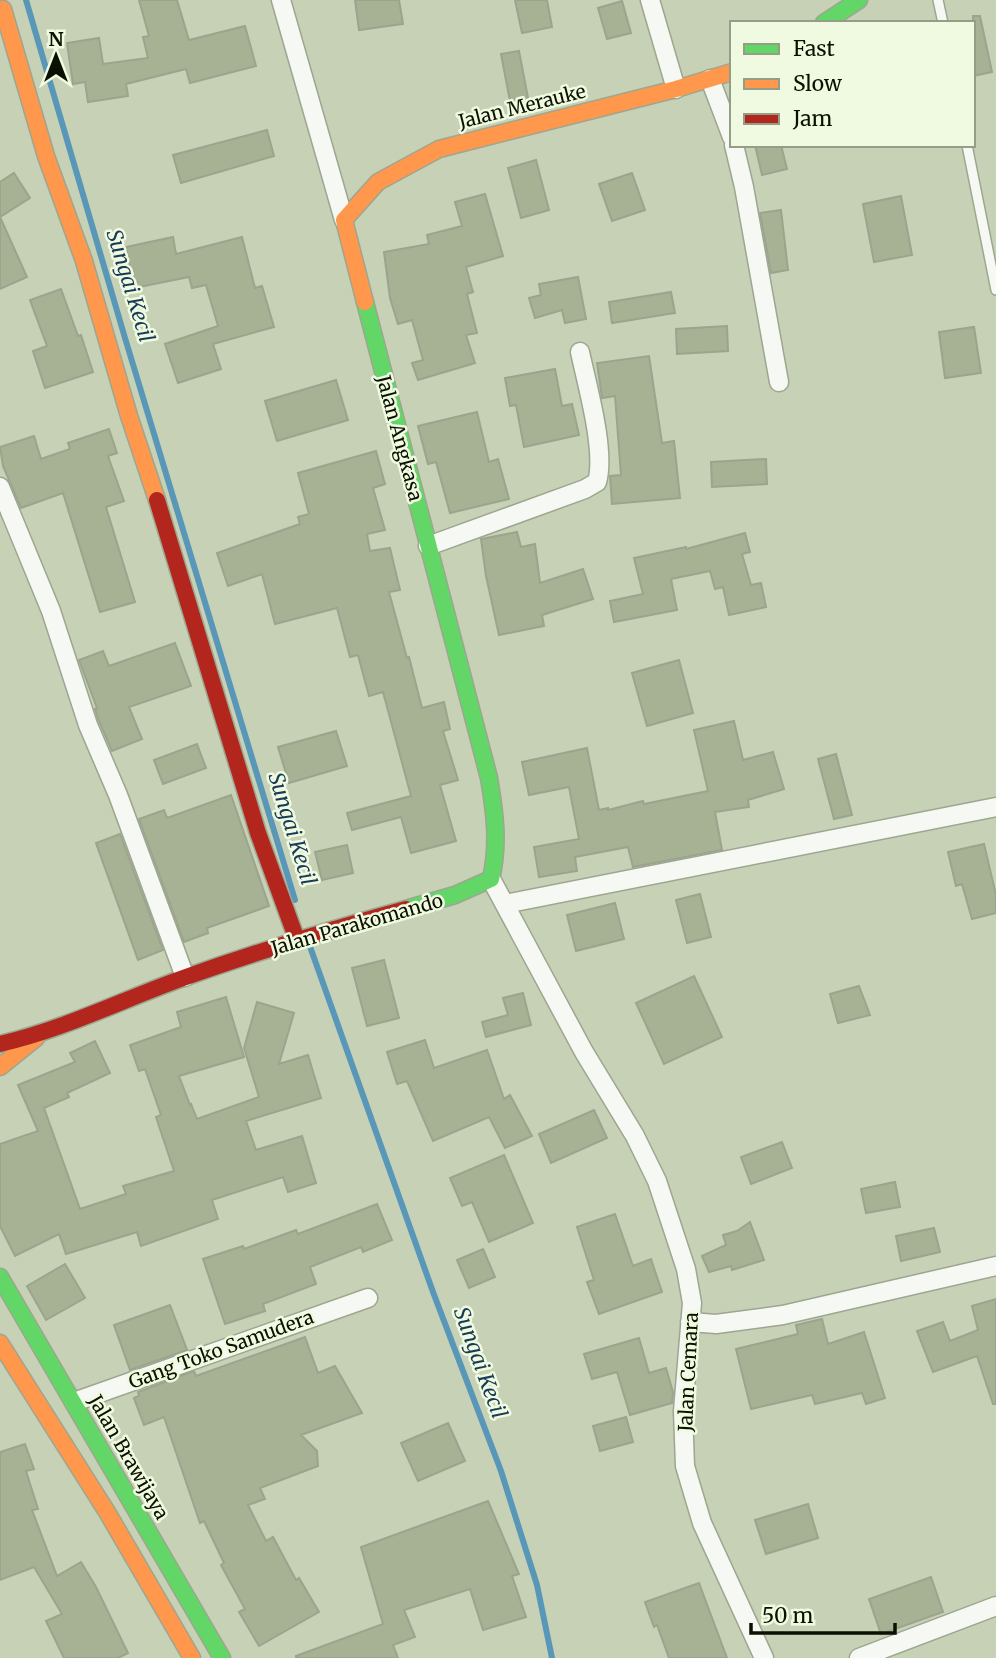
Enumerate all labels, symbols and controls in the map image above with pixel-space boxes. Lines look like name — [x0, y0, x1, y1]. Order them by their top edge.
north arrow — [21, 21, 91, 91]
legend — [730, 21, 975, 147]
text: N — [48, 27, 64, 51]
text: Fast — [793, 35, 835, 62]
text: Slow — [793, 70, 842, 97]
street label: Jalan Merauke — [455, 79, 588, 134]
text: Jam — [792, 105, 832, 132]
water label: Sungai Kecil — [101, 226, 160, 346]
street label: Jalan Angkasa — [371, 372, 428, 504]
water label: Sungai Kecil — [263, 769, 322, 889]
street label: Jalan Parakomando — [267, 888, 446, 960]
water label: Sungai Kecil — [448, 1303, 513, 1422]
street label: Gang Toko Samudera — [125, 1304, 317, 1394]
street label: Jalan Cemara — [673, 1312, 703, 1433]
street label: Jalan Brawijaya — [83, 1390, 174, 1523]
scale bar — [751, 1592, 894, 1636]
text: 50 m — [762, 1602, 813, 1629]

